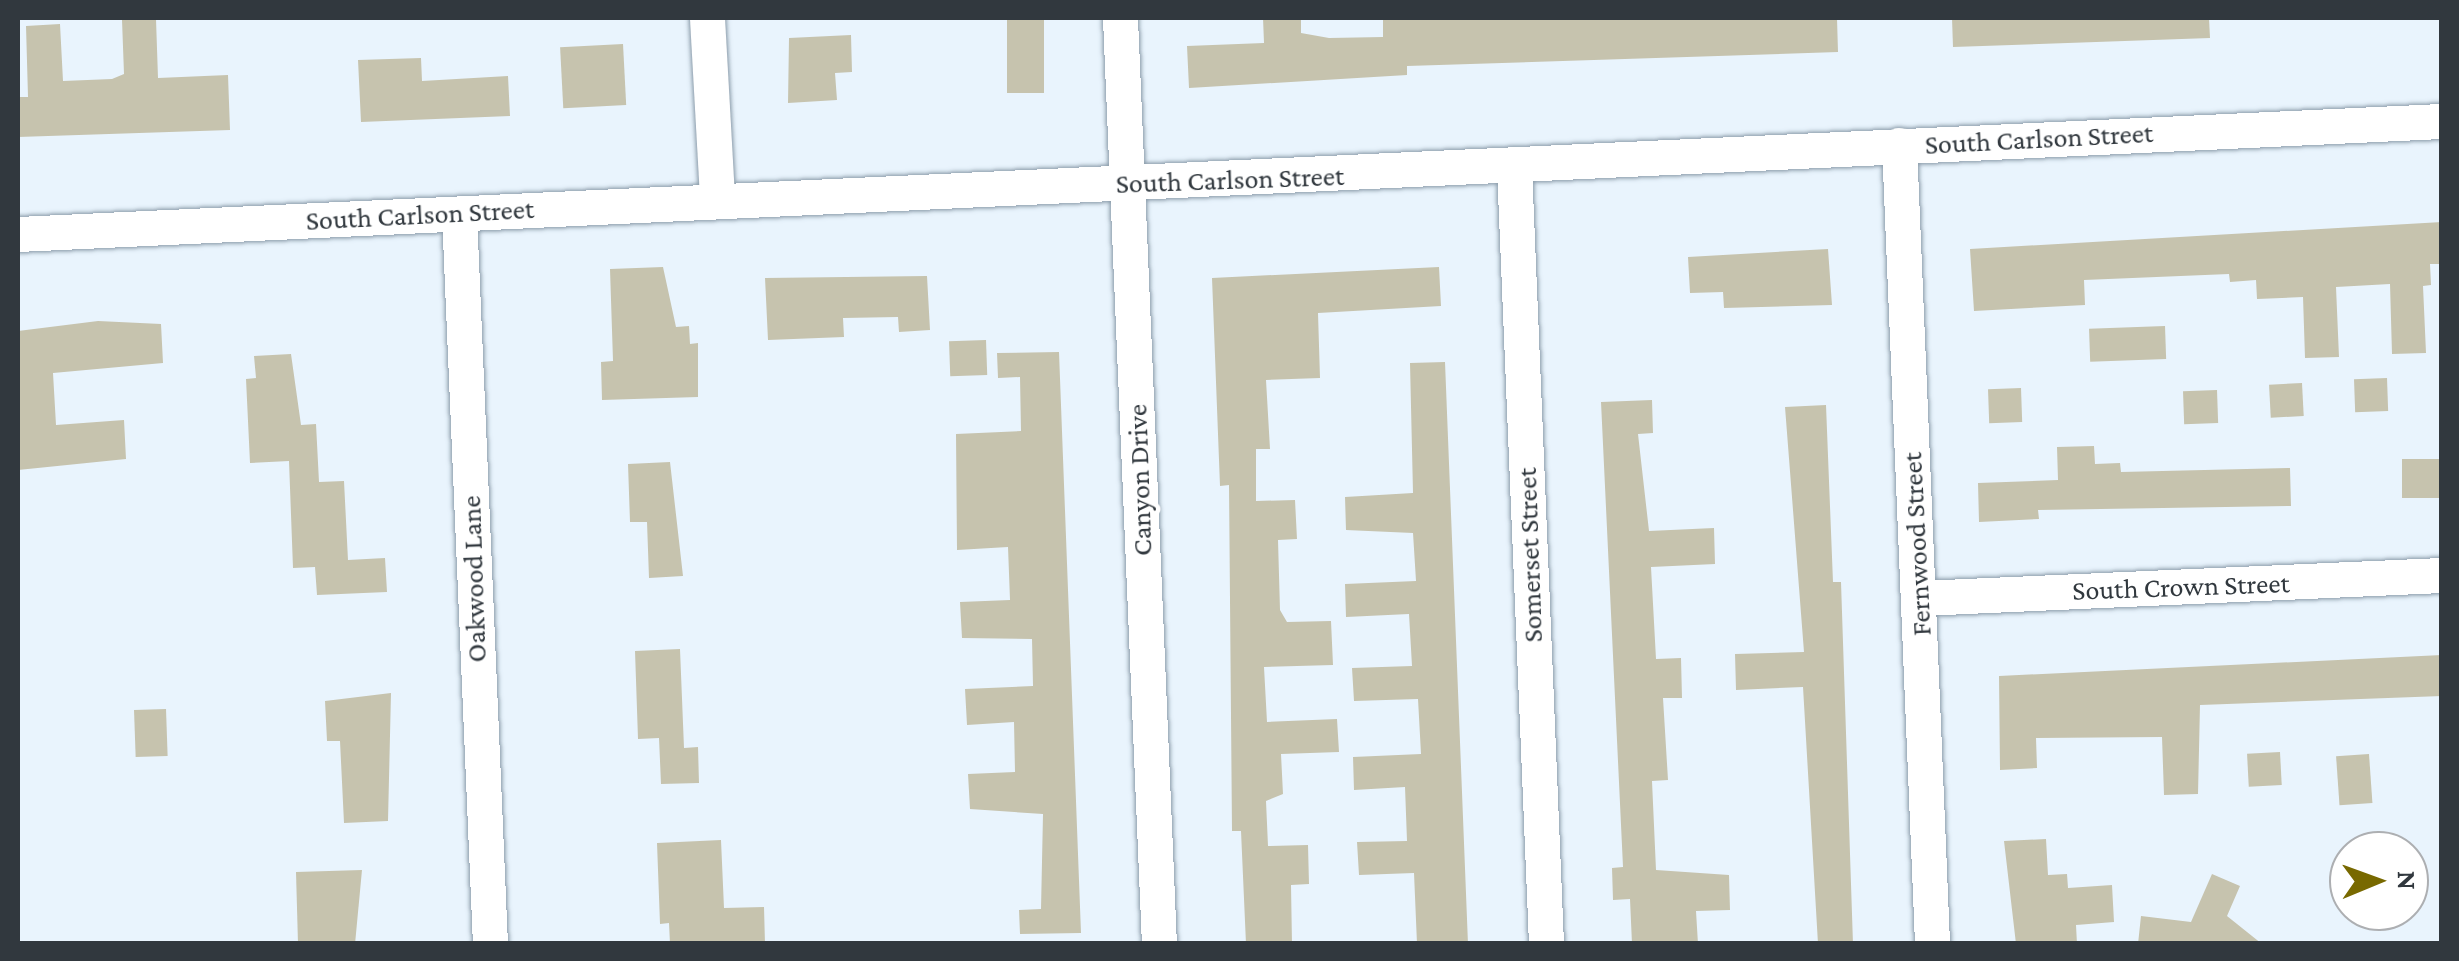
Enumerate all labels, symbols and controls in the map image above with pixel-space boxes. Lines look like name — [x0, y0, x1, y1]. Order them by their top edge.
street label: South Carlson Street — [1924, 116, 2154, 162]
street label: South Carlson Street — [1115, 159, 1345, 201]
street label: South Carlson Street — [305, 192, 535, 238]
street label: Canyon Drive — [1121, 403, 1159, 557]
street label: Fernwood Street — [1895, 451, 1939, 637]
street label: Somerset Street — [1510, 467, 1550, 643]
street label: Oakwood Lane — [454, 495, 494, 663]
street label: South Crown Street — [2072, 566, 2290, 608]
north arrow — [2329, 831, 2429, 931]
text: N — [2392, 871, 2423, 890]

